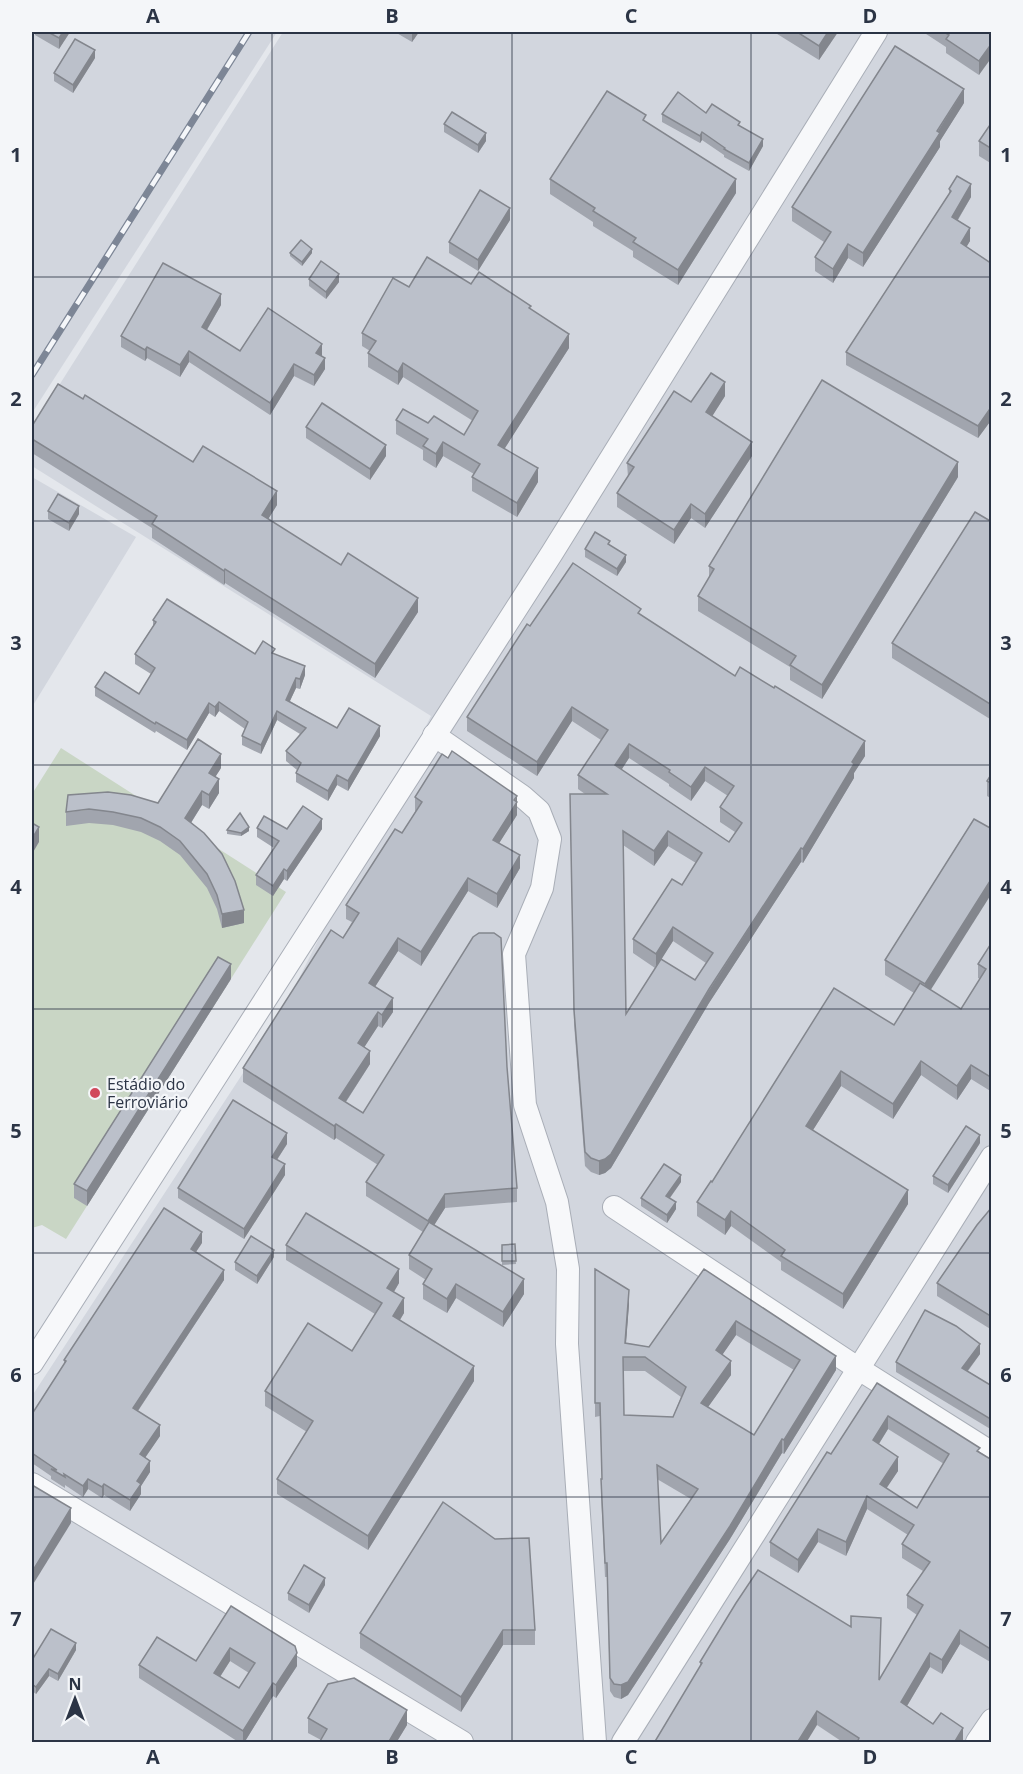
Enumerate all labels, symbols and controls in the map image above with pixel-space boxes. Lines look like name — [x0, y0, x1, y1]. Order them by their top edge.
text: A — [146, 2, 160, 29]
text: B — [385, 2, 399, 29]
text: C — [625, 2, 638, 29]
text: D — [863, 2, 877, 29]
text: 1 — [10, 141, 22, 168]
text: 1 — [1000, 141, 1012, 168]
text: 2 — [10, 385, 22, 412]
text: 2 — [1000, 385, 1012, 412]
text: 3 — [10, 629, 22, 656]
text: 3 — [1000, 629, 1012, 656]
text: 4 — [10, 873, 22, 900]
text: 4 — [1000, 873, 1012, 900]
place label: Estádio do Ferroviário — [107, 1073, 188, 1113]
marker: Estádio do Ferroviário — [88, 1086, 102, 1100]
text: 5 — [10, 1117, 22, 1144]
text: 5 — [1000, 1117, 1012, 1144]
text: 6 — [10, 1361, 22, 1388]
text: 6 — [1000, 1361, 1012, 1388]
text: 7 — [10, 1605, 22, 1632]
text: 7 — [1000, 1605, 1012, 1632]
north arrow — [45, 1669, 105, 1729]
text: N — [68, 1673, 82, 1695]
text: A — [146, 1743, 160, 1770]
text: B — [385, 1743, 399, 1770]
text: C — [625, 1743, 638, 1770]
text: D — [863, 1743, 877, 1770]

